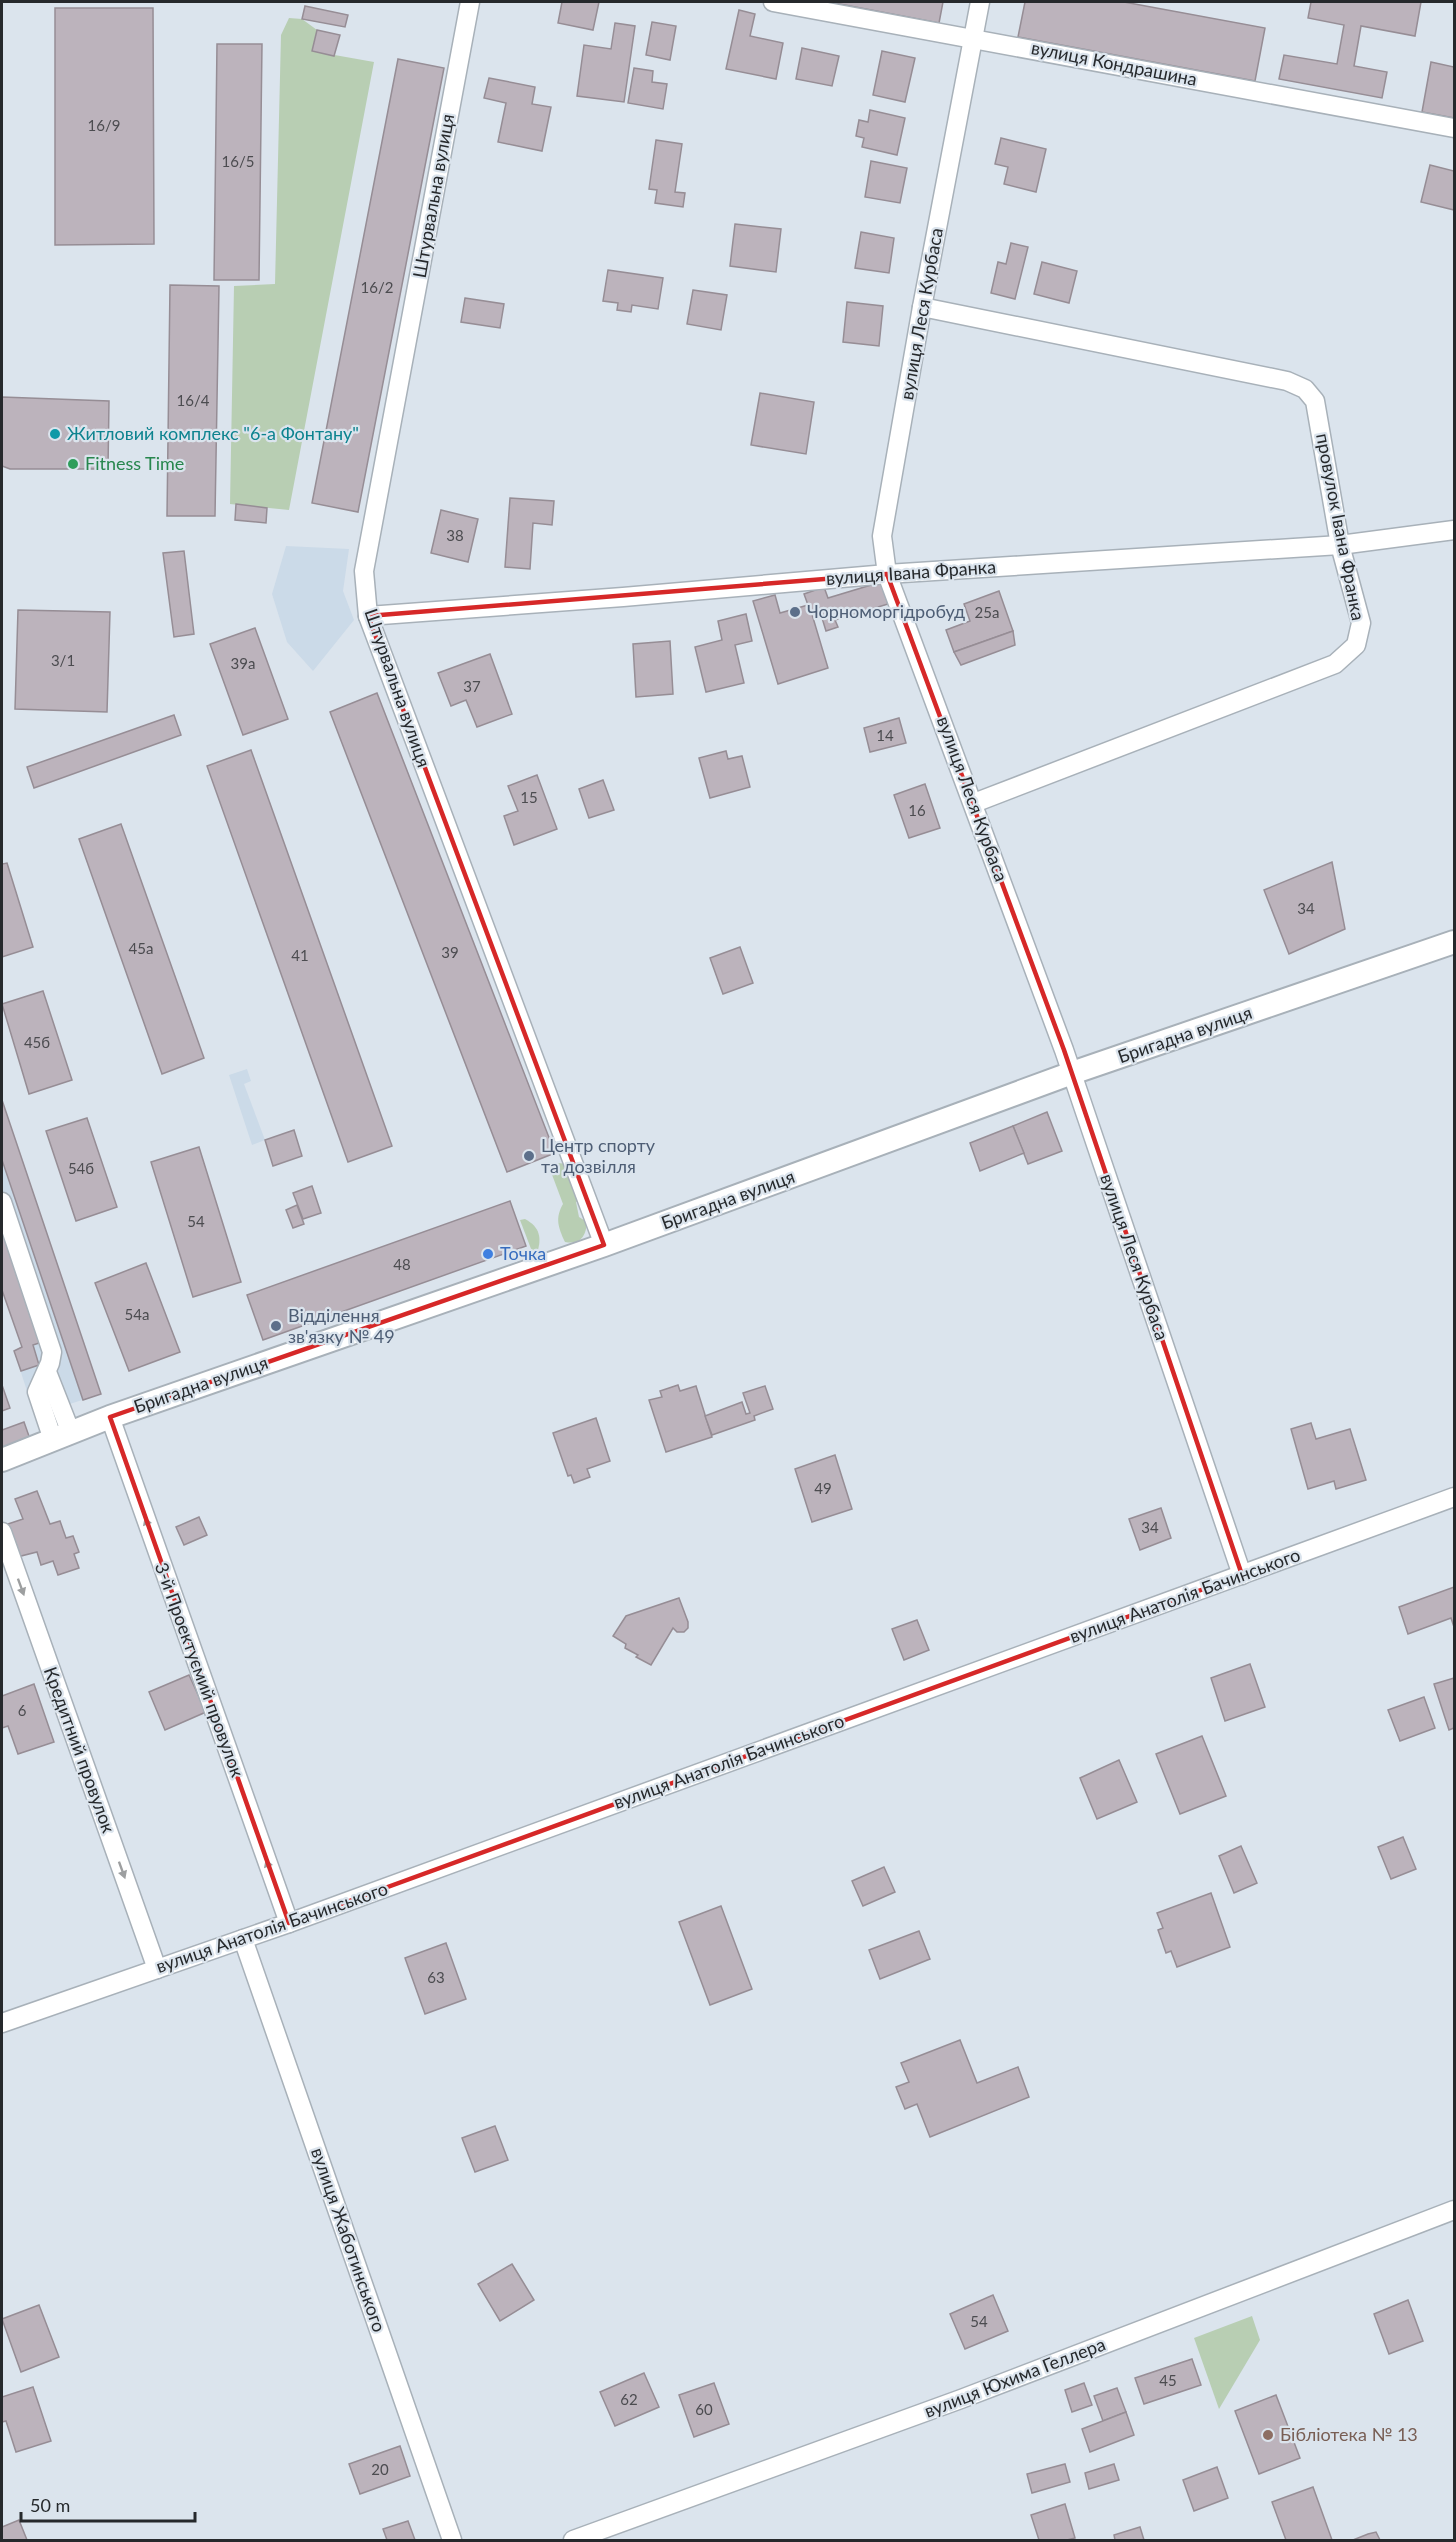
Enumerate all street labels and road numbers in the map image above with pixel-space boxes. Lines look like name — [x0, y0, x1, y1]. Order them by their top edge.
street label: вулиця Кондрашина — [1029, 36, 1199, 90]
street label: Штурвальна вулиця — [408, 112, 458, 280]
street label: вулиця Леся Курбаса — [895, 226, 947, 402]
street label: провулок Івана Франка — [1312, 431, 1370, 622]
street label: вулиця Івана Франка — [825, 555, 997, 589]
street label: Штурвальна вулиця — [360, 606, 435, 770]
street label: вулиця Леся Курбаса — [933, 713, 1013, 884]
street label: Бригадна вулиця — [1115, 1001, 1255, 1067]
street label: Бригадна вулиця — [658, 1165, 797, 1233]
street label: вулиця Леся Курбаса — [1096, 1171, 1174, 1343]
street label: Бригадна вулиця — [131, 1351, 271, 1417]
street label: вулиця Анатолія Бачинського — [1066, 1543, 1303, 1647]
street label: 3-й Проектуємий провулок — [151, 1559, 249, 1781]
street label: Кредитний провулок — [40, 1664, 120, 1836]
street label: вулиця Анатолія Бачинського — [610, 1709, 847, 1813]
street label: вулиця Анатолія Бачинського — [153, 1877, 391, 1977]
street label: вулиця Жаботинського — [307, 2145, 391, 2335]
street label: вулиця Юхима Геллера — [921, 2332, 1108, 2422]

